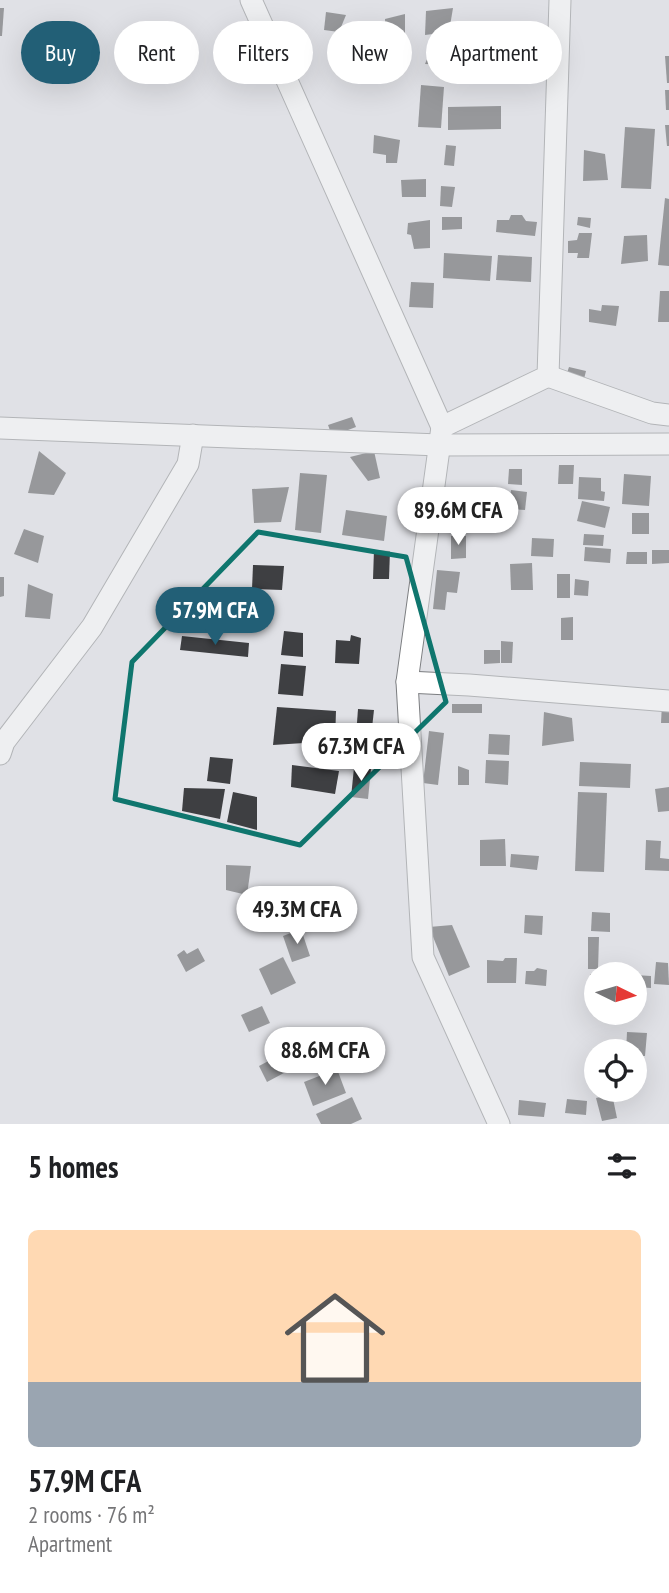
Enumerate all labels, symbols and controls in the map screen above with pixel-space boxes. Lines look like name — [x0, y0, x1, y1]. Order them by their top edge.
chip: Buy — [21, 21, 100, 84]
chip: Rent — [114, 21, 199, 84]
chip: Filters — [213, 21, 313, 84]
chip: New — [327, 21, 412, 84]
chip: Apartment — [426, 21, 562, 84]
pin: 89.6M CFA — [378, 488, 538, 547]
text: 89.6M CFA — [413, 495, 503, 524]
pin: 57.9M CFA — [135, 588, 295, 647]
text: 57.9M CFA — [172, 595, 258, 624]
pin: 67.3M CFA — [281, 724, 441, 783]
text: 67.3M CFA — [318, 731, 404, 760]
pin: 49.3M CFA — [217, 886, 377, 946]
text: 49.3M CFA — [252, 894, 342, 923]
north arrow — [584, 962, 648, 1026]
map controls — [584, 962, 647, 1102]
pin: 88.6M CFA — [245, 1028, 405, 1087]
text: 88.6M CFA — [280, 1035, 370, 1064]
button: locate — [584, 1039, 647, 1102]
text: 5 homes — [28, 1147, 119, 1186]
icon: filters — [603, 1147, 641, 1185]
icon: home — [272, 1275, 398, 1401]
text: 57.9M CFA — [28, 1461, 141, 1500]
text: 2 rooms · 76 m² — [28, 1500, 155, 1529]
text: Apartment — [28, 1529, 112, 1558]

